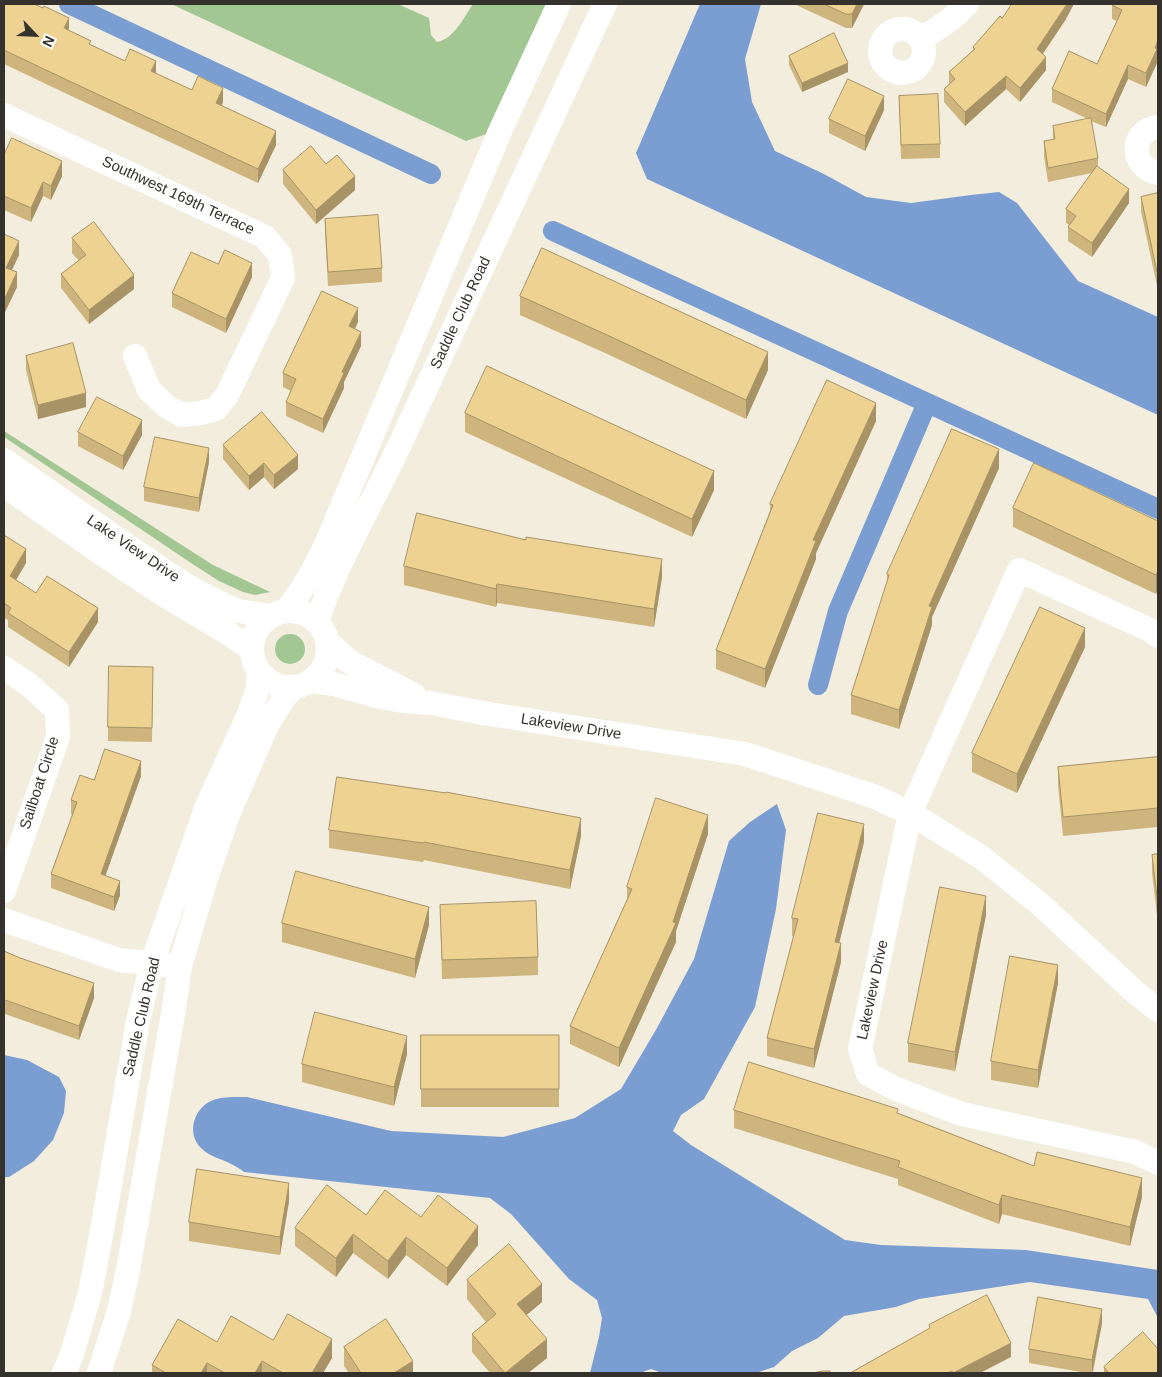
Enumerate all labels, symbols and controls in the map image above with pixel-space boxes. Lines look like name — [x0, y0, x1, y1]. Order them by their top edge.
north arrow — [10, 10, 60, 60]
text: N — [39, 33, 58, 49]
street label: Southwest 169th Terrace — [99, 153, 257, 239]
street label: Saddle Club Road — [427, 254, 495, 372]
street label: Lake View Drive — [83, 511, 183, 587]
street label: Lakeview Drive — [519, 710, 623, 744]
street label: Sailboat Circle — [16, 734, 64, 832]
street label: Lakeview Drive — [854, 938, 892, 1042]
street label: Saddle Club Road — [120, 956, 164, 1078]

